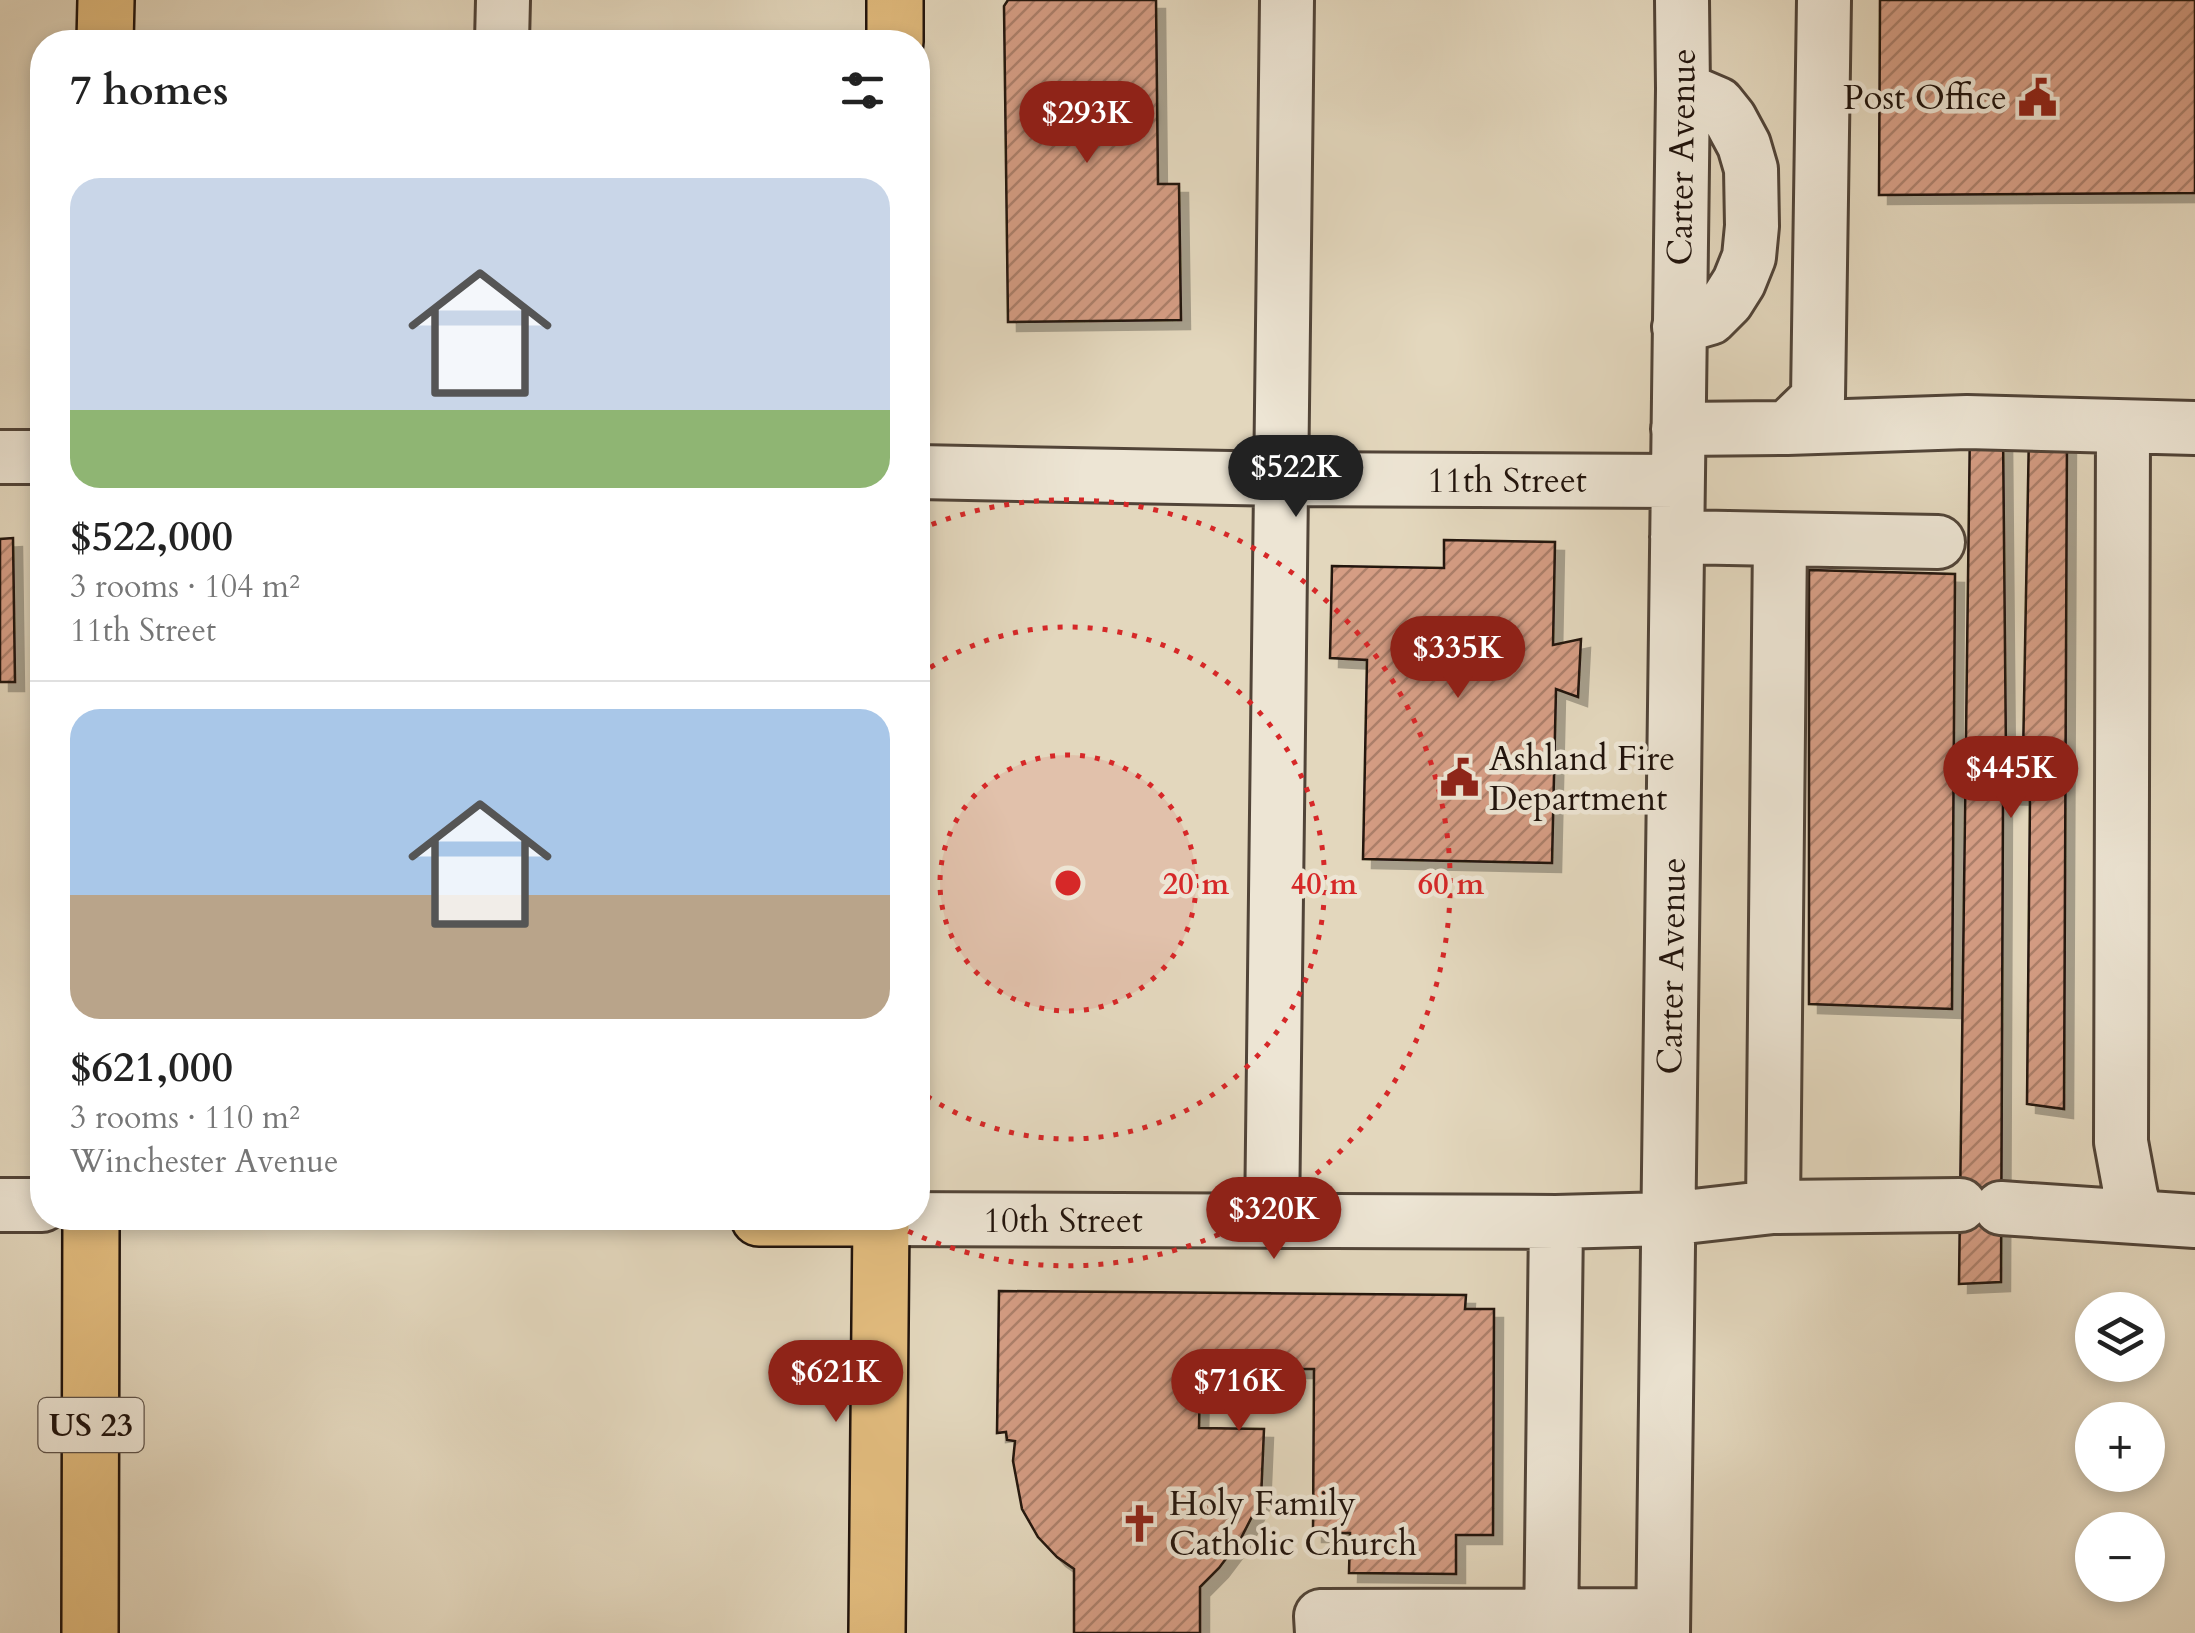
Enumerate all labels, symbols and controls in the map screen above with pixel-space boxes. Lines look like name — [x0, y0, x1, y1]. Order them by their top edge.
street label: Carter Avenue — [1656, 48, 1708, 266]
text: 7 homes — [70, 62, 228, 119]
icon: filters — [835, 63, 890, 118]
place label: Post Office — [1843, 74, 2007, 122]
public building icon: Post Office — [2016, 76, 2058, 118]
pin: $293K — [1017, 81, 1157, 166]
text: $293K — [1041, 91, 1133, 135]
icon: home — [390, 243, 570, 423]
pin: $522K — [1226, 435, 1366, 520]
text: $522K — [1250, 445, 1342, 489]
street label: 11th Street — [1427, 457, 1587, 505]
text: $522,000 — [70, 508, 233, 565]
text: 3 rooms · 104 m² — [70, 565, 300, 609]
text: 11th Street — [70, 609, 216, 653]
pin: $335K — [1388, 616, 1528, 701]
text: $335K — [1412, 626, 1504, 670]
place label: Ashland Fire Department — [1489, 735, 1675, 823]
pin: $445K — [1941, 736, 2081, 821]
text: $445K — [1965, 746, 2057, 790]
public building icon: Ashland Fire Department — [1438, 757, 1480, 799]
icon: home — [390, 774, 570, 954]
street label: Carter Avenue — [1646, 857, 1698, 1075]
text: 20 m — [1163, 864, 1230, 905]
text: 40 m — [1291, 864, 1358, 905]
text: 60 m — [1418, 864, 1485, 905]
centre of rings — [1050, 865, 1086, 901]
text: $621,000 — [70, 1039, 233, 1096]
text: 3 rooms · 110 m² — [70, 1096, 300, 1140]
text: Winchester Avenue — [70, 1140, 339, 1184]
pin: $320K — [1204, 1177, 1344, 1262]
text: $320K — [1228, 1187, 1320, 1231]
street label: 10th Street — [983, 1197, 1143, 1245]
map controls — [2075, 1292, 2165, 1602]
button: layers — [2075, 1292, 2165, 1382]
pin: $621K — [766, 1340, 906, 1425]
pin: $716K — [1169, 1349, 1309, 1434]
text: $621K — [790, 1350, 882, 1394]
text: $716K — [1193, 1359, 1285, 1403]
road number: US 23 — [38, 1398, 144, 1452]
button: + — [2075, 1402, 2165, 1492]
place label: Holy Family Catholic Church — [1169, 1480, 1417, 1568]
church icon: Holy Family Catholic Church — [1118, 1502, 1160, 1544]
button: − — [2075, 1512, 2165, 1602]

